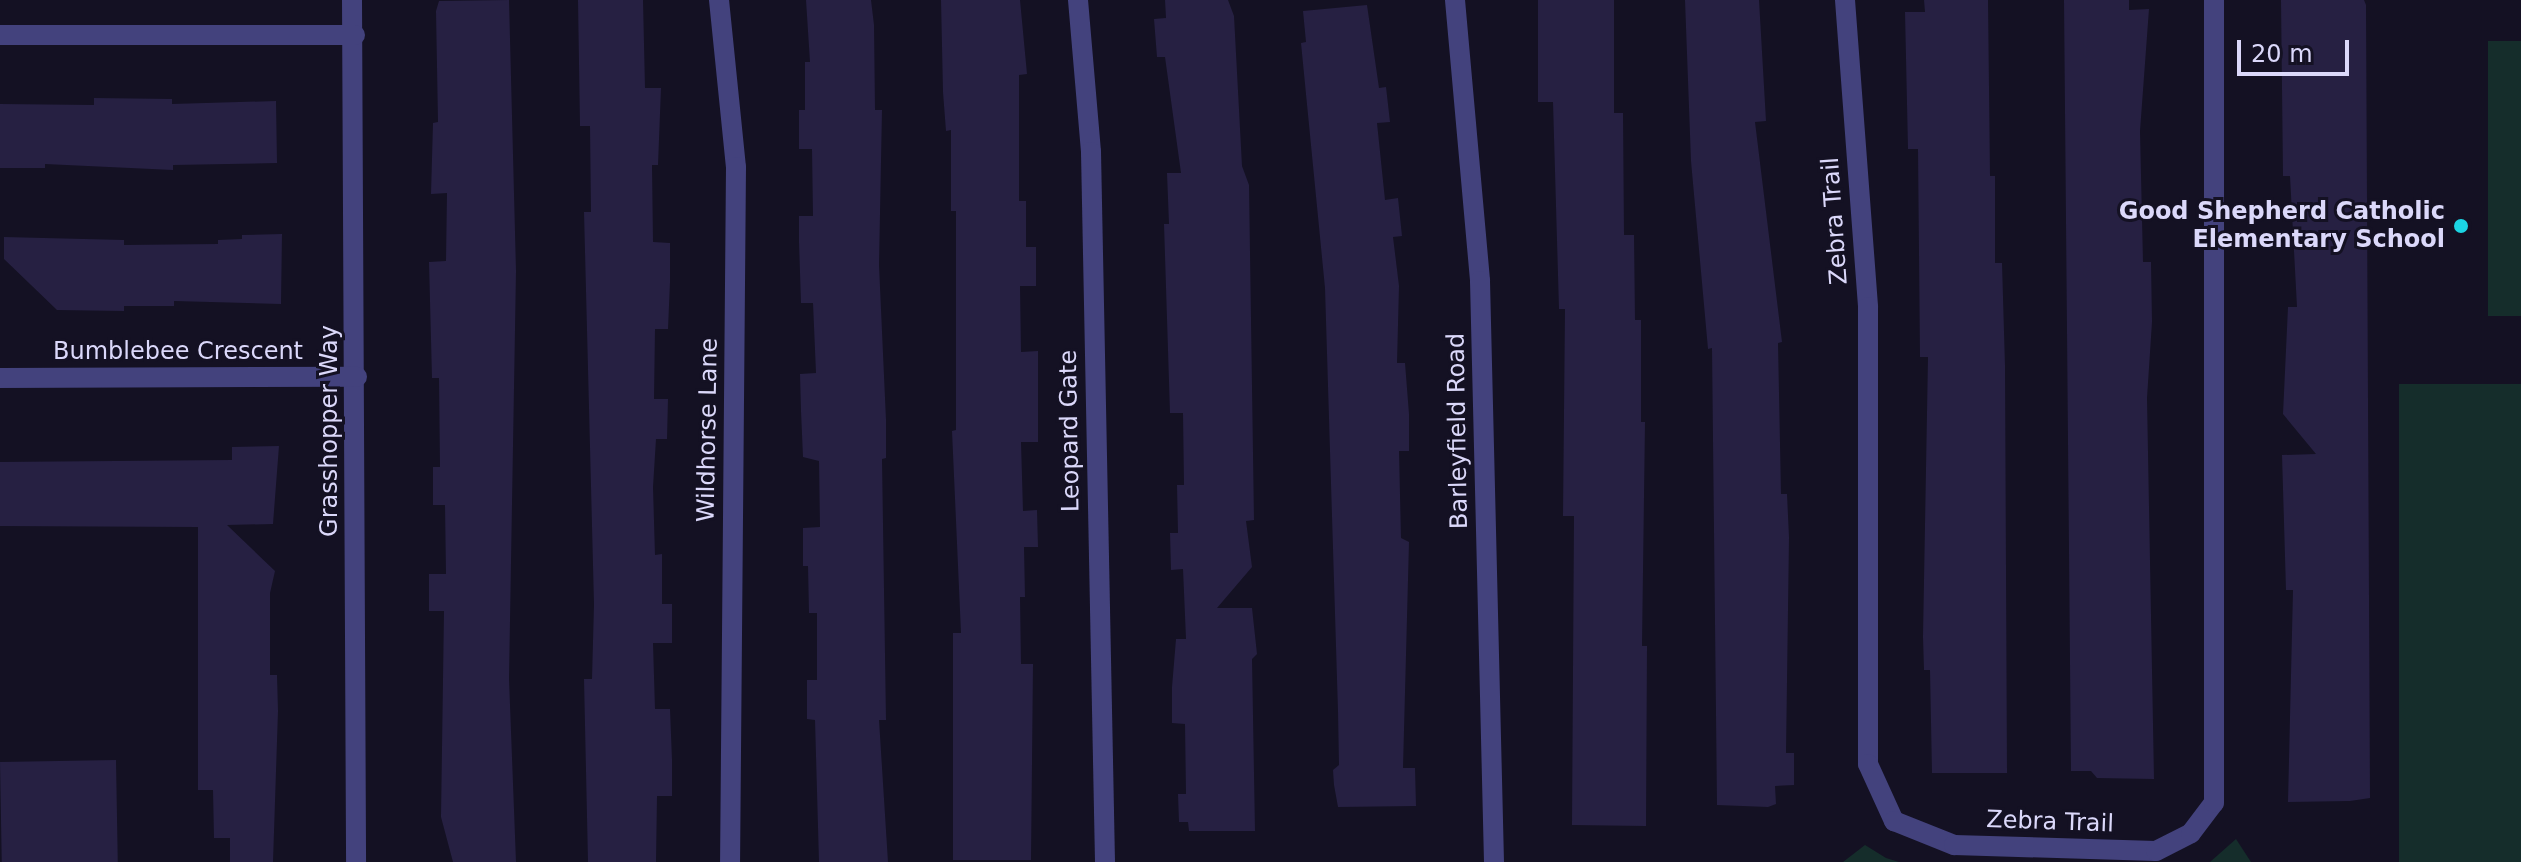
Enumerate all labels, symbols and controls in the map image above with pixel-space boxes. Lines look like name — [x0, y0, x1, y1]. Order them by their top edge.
scale bar — [2241, 24, 2353, 74]
text: 20 m — [2251, 40, 2313, 68]
street label: Zebra Trail — [1816, 156, 1854, 286]
place label: Good Shepherd Catholic Elementary School — [2119, 198, 2445, 254]
marker: Good Shepherd Catholic Elementary School — [2452, 217, 2470, 235]
street label: Grasshopper Way — [316, 325, 344, 537]
street label: Barleyfield Road — [1442, 333, 1474, 529]
street label: Bumblebee Crescent — [53, 338, 303, 366]
street label: Wildhorse Lane — [692, 338, 724, 522]
street label: Leopard Gate — [1054, 350, 1086, 512]
street label: Zebra Trail — [1986, 805, 2114, 839]

